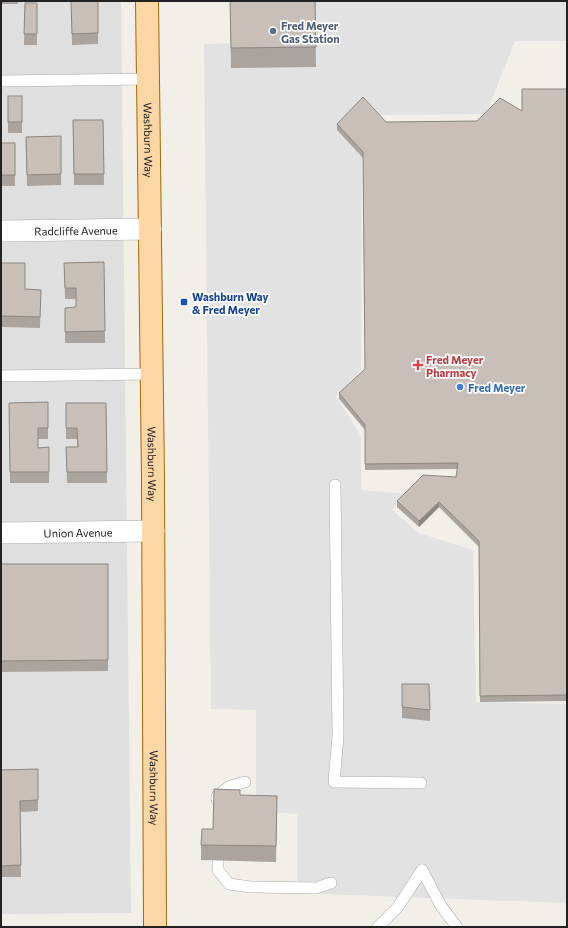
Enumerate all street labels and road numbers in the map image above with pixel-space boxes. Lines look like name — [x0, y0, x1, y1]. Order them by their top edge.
street label: Washburn Way — [142, 102, 156, 178]
street label: Radcliffe Avenue — [34, 223, 118, 237]
street label: Washburn Way — [146, 426, 160, 502]
street label: Union Avenue — [43, 525, 113, 539]
street label: Washburn Way — [148, 750, 161, 826]

